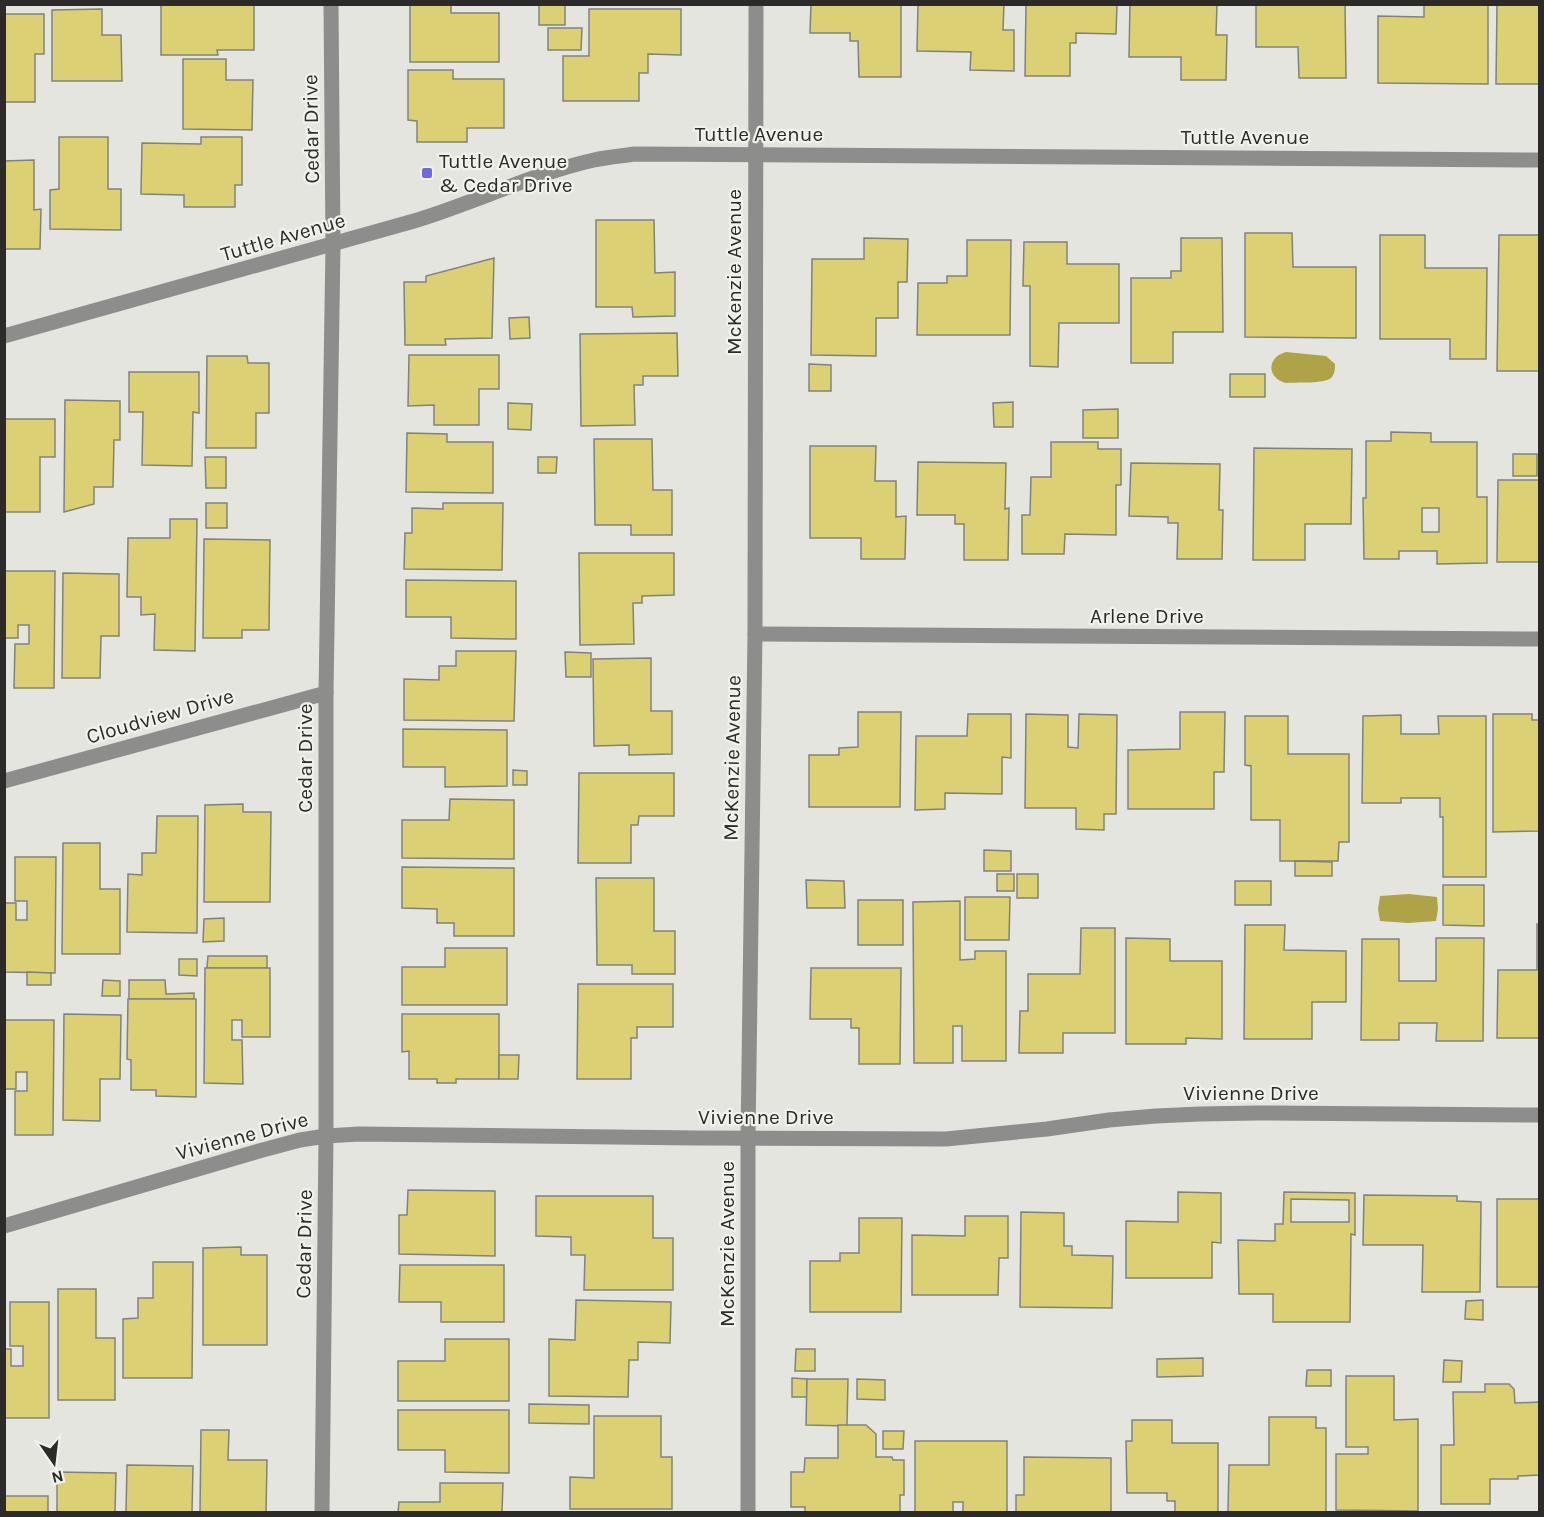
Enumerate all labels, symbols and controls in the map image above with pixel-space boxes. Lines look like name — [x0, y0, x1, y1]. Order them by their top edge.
street label: Cedar Drive — [298, 74, 324, 184]
street label: Tuttle Avenue — [695, 122, 823, 146]
street label: Tuttle Avenue — [1181, 125, 1309, 149]
place label: Tuttle Avenue & Cedar Drive — [439, 149, 572, 197]
marker: Tuttle Avenue & Cedar Drive — [420, 166, 434, 180]
street label: McKenzie Avenue — [722, 189, 746, 355]
street label: Tuttle Avenue — [218, 208, 348, 266]
street label: Arlene Drive — [1090, 604, 1204, 628]
street label: McKenzie Avenue — [719, 675, 745, 841]
street label: Cloudview Drive — [84, 683, 236, 749]
street label: Cedar Drive — [293, 703, 317, 813]
street label: Vivienne Drive — [1183, 1081, 1319, 1105]
street label: Vivienne Drive — [698, 1105, 834, 1129]
street label: Vivienne Drive — [173, 1107, 311, 1165]
street label: McKenzie Avenue — [715, 1161, 739, 1327]
street label: Cedar Drive — [291, 1189, 317, 1299]
north arrow — [24, 1433, 84, 1493]
text: N — [50, 1466, 65, 1488]

